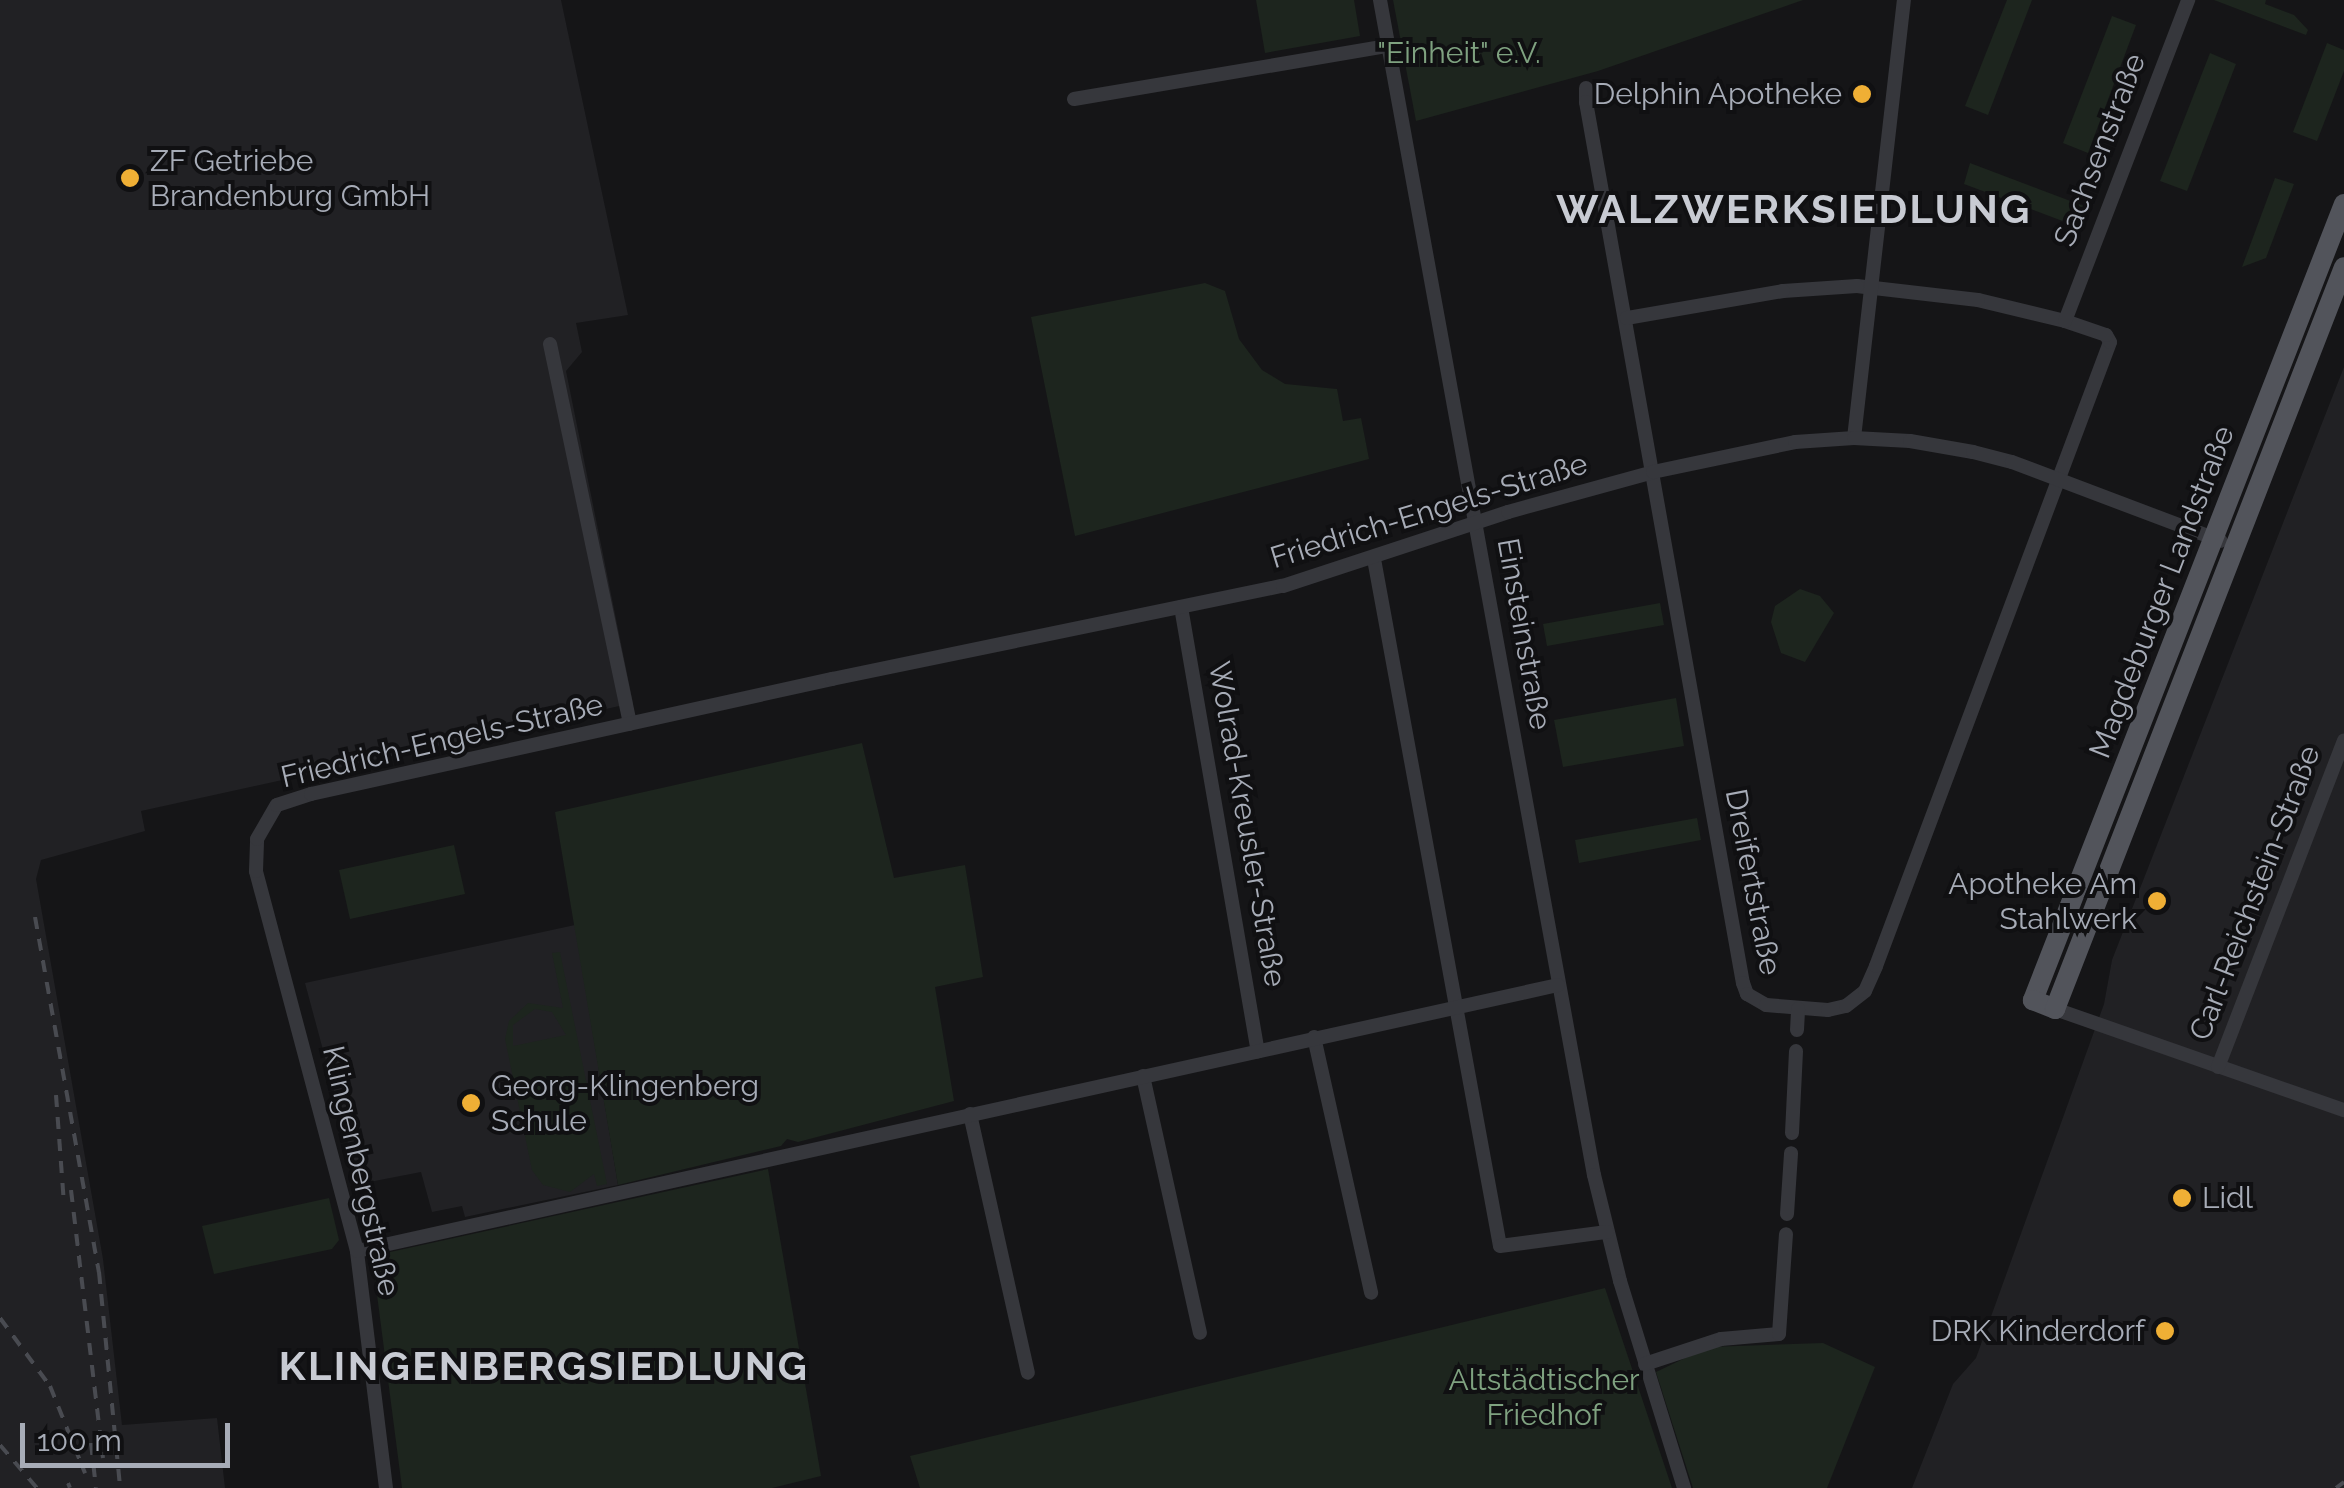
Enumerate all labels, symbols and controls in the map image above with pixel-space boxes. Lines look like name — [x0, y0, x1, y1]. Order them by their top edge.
park label: "Einheit" e.V. — [1377, 35, 1541, 71]
street label: Sachsenstraße — [2047, 49, 2153, 251]
place label: Delphin Apotheke — [1593, 76, 1842, 112]
marker: Delphin Apotheke — [1851, 83, 1873, 105]
place label: ZF Getriebe Brandenburg GmbH — [150, 143, 430, 214]
marker: ZF Getriebe Brandenburg GmbH — [119, 167, 141, 189]
district label: WALZWERKSIEDLUNG — [1556, 185, 2032, 233]
street label: Magdeburger Landstraße — [2082, 421, 2242, 763]
street label: Friedrich-Engels-Straße — [1266, 446, 1592, 576]
street label: Einsteinstraße — [1489, 535, 1559, 733]
street label: Wolrad-Kreusler-Straße — [1201, 659, 1293, 989]
street label: Friedrich-Engels-Straße — [277, 686, 607, 796]
street label: Carl-Reichstein-Straße — [2182, 741, 2328, 1045]
street label: Dreifertstraße — [1717, 786, 1789, 978]
place label: Apotheke Am Stahlwerk — [1947, 866, 2137, 936]
marker: Apotheke Am Stahlwerk — [2146, 890, 2168, 912]
street label: Klingenbergstraße — [315, 1043, 407, 1299]
place label: Georg-Klingenberg Schule — [491, 1068, 759, 1138]
marker: Georg-Klingenberg Schule — [460, 1092, 482, 1114]
place label: Lidl — [2202, 1180, 2253, 1216]
marker: Lidl — [2171, 1187, 2193, 1209]
place label: DRK Kinderdorf — [1930, 1313, 2145, 1349]
marker: DRK Kinderdorf — [2154, 1320, 2176, 1342]
district label: KLINGENBERGSIEDLUNG — [279, 1342, 809, 1390]
park label: Altstädtischer Friedhof — [1448, 1362, 1640, 1432]
scale bar — [25, 1403, 235, 1465]
text: 100 m — [37, 1423, 122, 1458]

